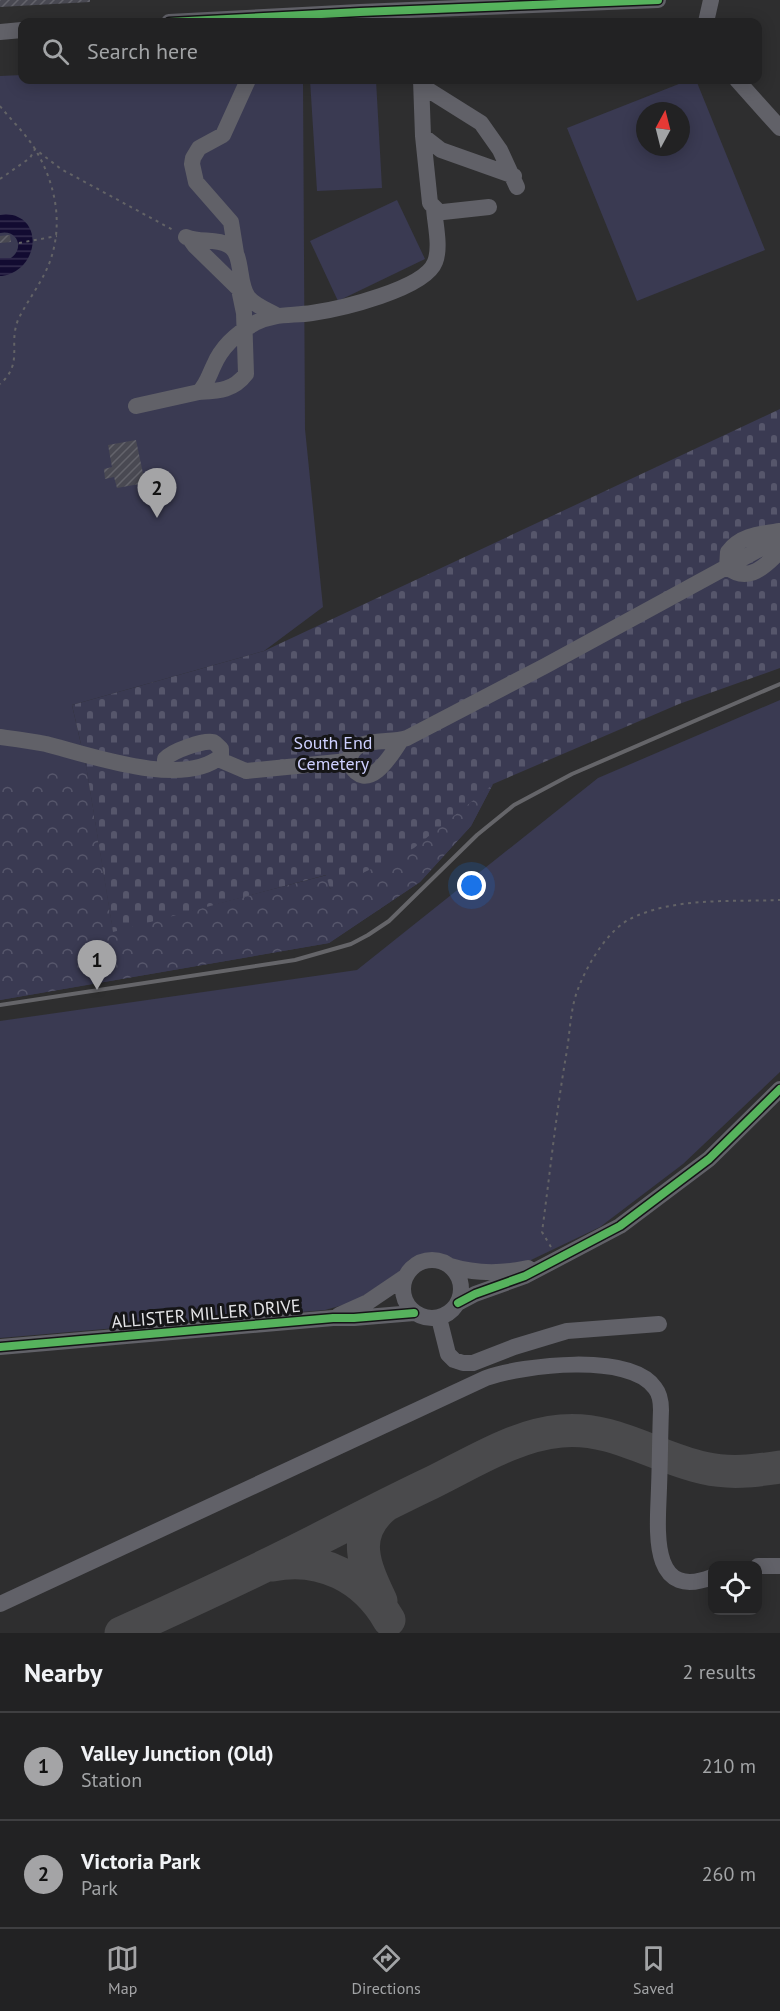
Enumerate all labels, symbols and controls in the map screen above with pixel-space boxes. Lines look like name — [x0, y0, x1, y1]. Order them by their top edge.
search box — [18, 18, 762, 84]
icon: search — [39, 35, 72, 68]
text: Search here — [87, 37, 198, 65]
north arrow — [636, 102, 690, 156]
pin: 2 — [138, 468, 176, 518]
park label: South End Cemetery — [294, 731, 372, 775]
your location — [457, 871, 486, 900]
pin: 1 — [78, 940, 116, 990]
street label: ALLISTER MILLER DRIVE — [110, 1294, 302, 1333]
map controls — [708, 1561, 762, 1615]
button: locate — [708, 1561, 762, 1615]
text: Nearby — [24, 1656, 102, 1689]
text: 2 results — [683, 1659, 756, 1685]
text: Valley Junction (Old) — [81, 1739, 274, 1767]
text: 1 — [38, 1753, 49, 1779]
text: 210 m — [702, 1753, 756, 1779]
text: Station — [81, 1767, 142, 1793]
text: Victoria Park — [81, 1847, 201, 1875]
text: 2 — [38, 1861, 49, 1887]
text: 260 m — [702, 1861, 756, 1887]
text: Park — [81, 1875, 118, 1901]
tab: Map — [106, 1942, 139, 1998]
tab: Directions — [352, 1942, 421, 1998]
tab: Saved — [633, 1942, 674, 1998]

